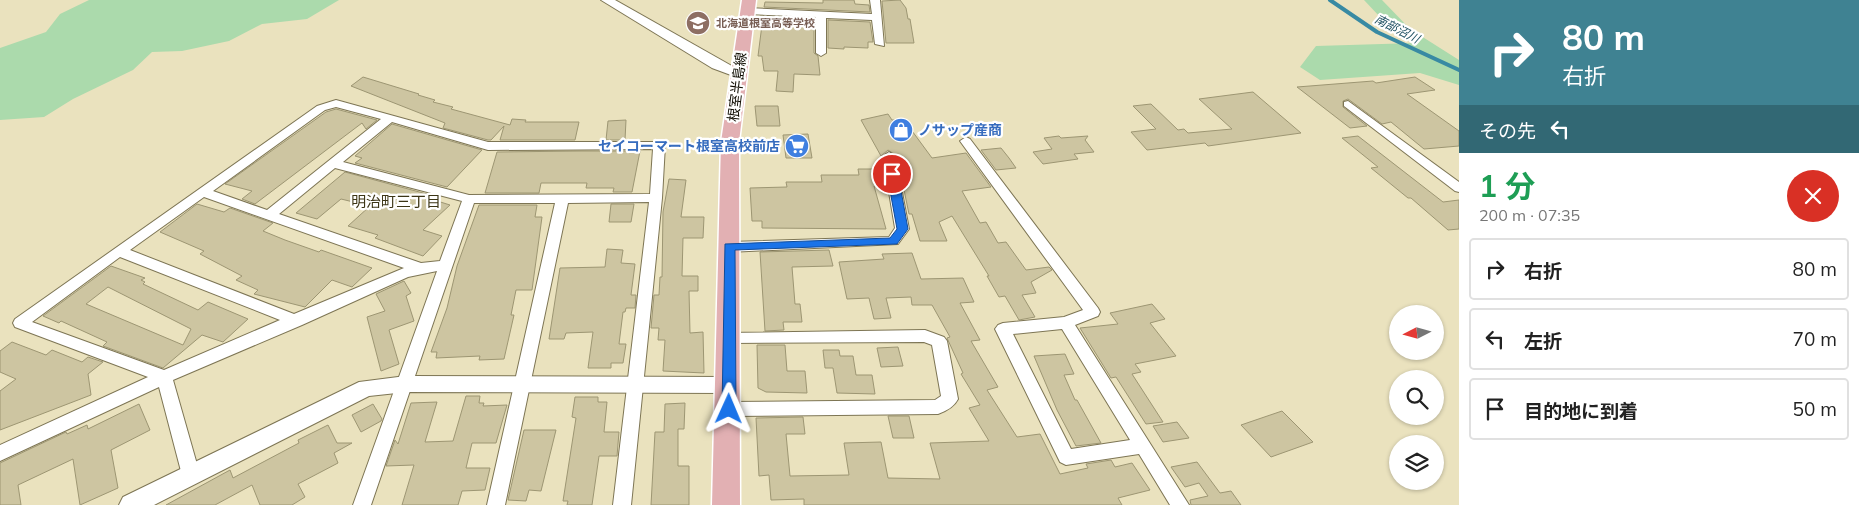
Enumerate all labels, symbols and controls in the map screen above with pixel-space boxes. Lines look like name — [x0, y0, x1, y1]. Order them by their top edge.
school or university icon: 北海道根室高等学校 — [685, 10, 711, 36]
water label: 南部沼川 — [1372, 11, 1424, 47]
text: 80 m — [1562, 15, 1645, 59]
place label: 北海道根室高等学校 — [716, 16, 815, 30]
icon: right — [1479, 20, 1544, 85]
street label: 根室半島線 — [724, 51, 750, 123]
text: 右折 — [1562, 62, 1606, 90]
icon: left — [1546, 115, 1574, 143]
shop icon: ノサップ産商 — [888, 117, 914, 143]
text: その先 — [1479, 119, 1536, 143]
place label: ノサップ産商 — [918, 121, 1002, 139]
supermarket icon: セイコーマート根室高校前店 — [784, 133, 810, 159]
place label: セイコーマート根室高校前店 — [598, 137, 780, 155]
pin — [871, 153, 913, 195]
icon: arrive — [878, 160, 906, 188]
text: 1 分 — [1479, 167, 1535, 205]
button: close — [1787, 170, 1839, 222]
district label: 明治町三丁目 — [351, 192, 441, 211]
text: 200 m · 07:35 — [1479, 205, 1580, 225]
icon: right — [1481, 255, 1509, 283]
text: 80 m — [1793, 257, 1837, 281]
text: 右折 — [1524, 259, 1562, 283]
north arrow — [1389, 305, 1444, 360]
map controls — [1389, 305, 1444, 490]
icon: left — [1481, 325, 1509, 353]
text: 70 m — [1793, 327, 1837, 351]
text: 左折 — [1524, 329, 1562, 353]
button: search — [1389, 370, 1444, 425]
position arrow — [702, 382, 754, 434]
icon: arrive — [1481, 395, 1509, 423]
text: 50 m — [1793, 397, 1837, 421]
text: 目的地に到着 — [1524, 399, 1638, 423]
button: layers — [1389, 435, 1444, 490]

